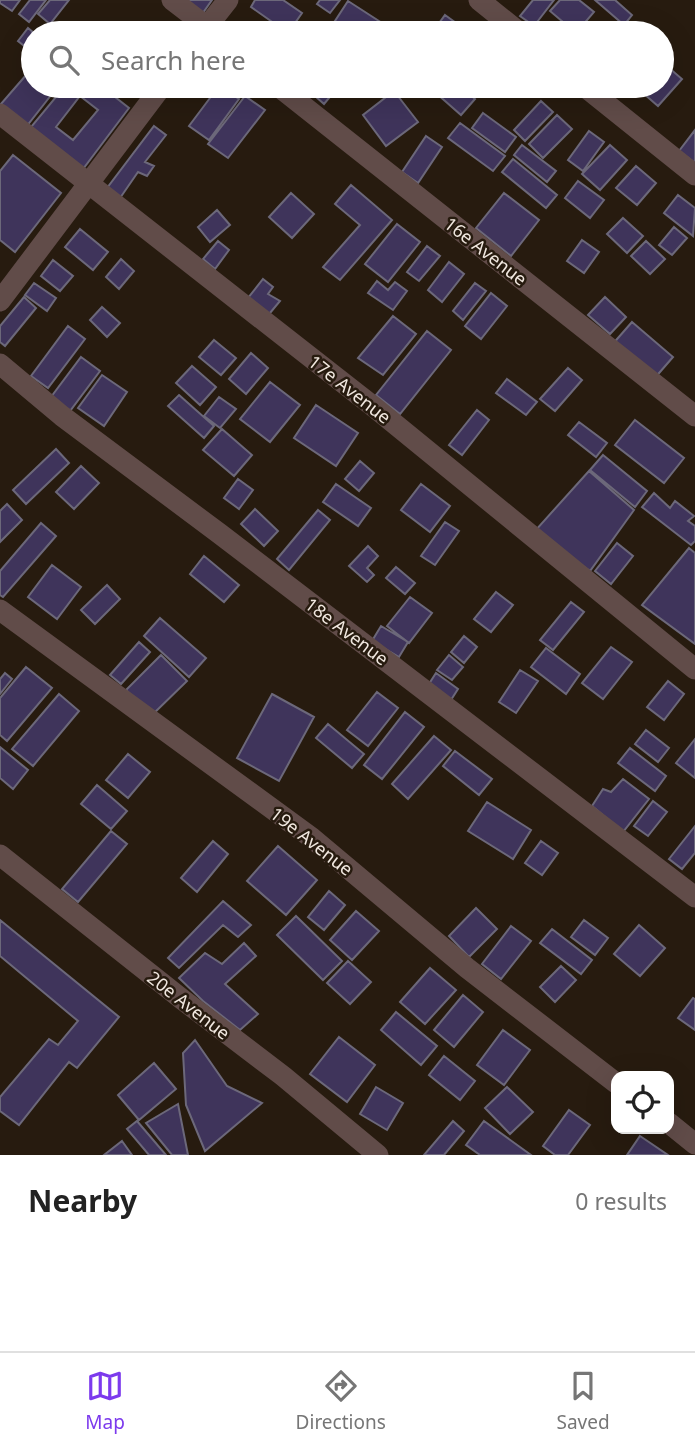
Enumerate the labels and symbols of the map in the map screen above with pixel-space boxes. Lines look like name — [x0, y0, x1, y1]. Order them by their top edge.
street label: 16e Avenue — [440, 211, 532, 291]
street label: 17e Avenue — [304, 349, 396, 429]
street label: 18e Avenue — [300, 592, 394, 670]
street label: 19e Avenue — [266, 801, 358, 881]
street label: 20e Avenue — [143, 965, 235, 1045]

